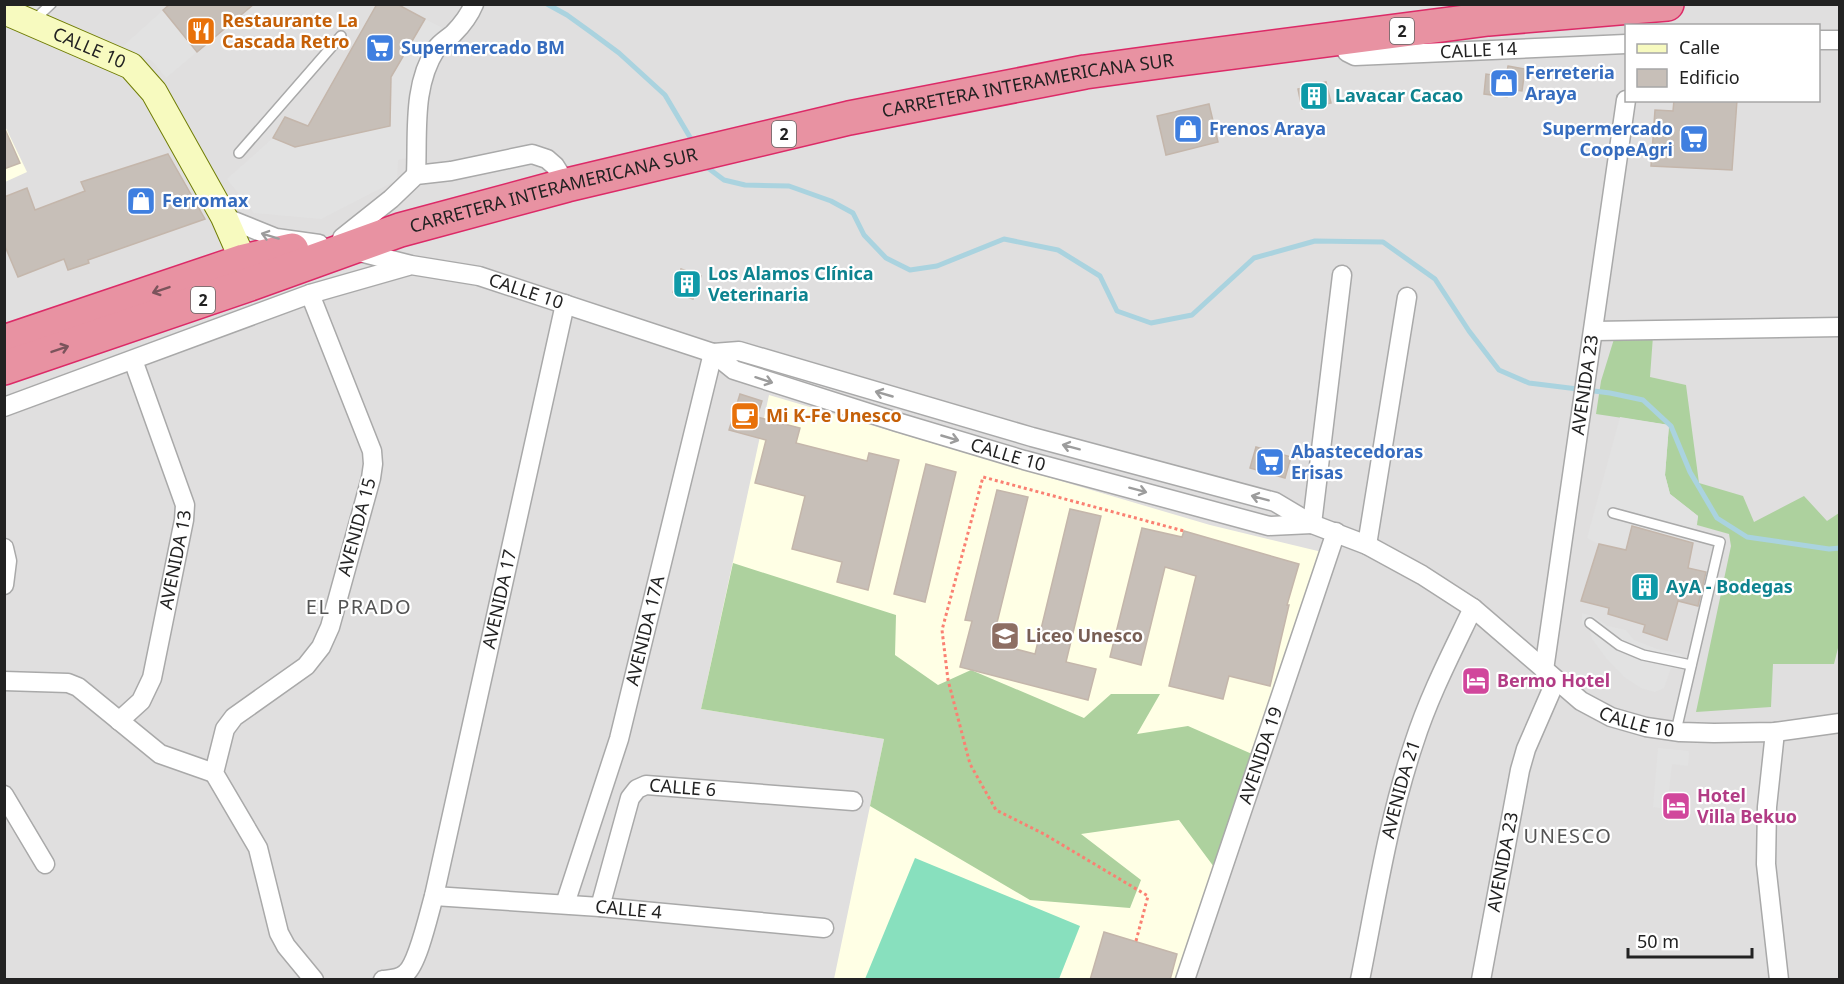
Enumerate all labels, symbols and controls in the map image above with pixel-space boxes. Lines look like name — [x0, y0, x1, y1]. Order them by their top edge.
place label: Restaurante La Cascada Retro — [222, 8, 358, 53]
restaurant icon: Restaurante La Cascada Retro — [185, 15, 217, 47]
road number: 2 — [1390, 18, 1414, 44]
street label: CALLE 10 — [50, 21, 130, 73]
legend — [1625, 24, 1820, 102]
supermarket icon: Supermercado BM — [364, 32, 396, 64]
place label: Supermercado BM — [401, 35, 565, 59]
text: Calle — [1679, 35, 1720, 59]
street label: CALLE 14 — [1440, 36, 1518, 63]
street label: CARRETERA INTERAMERICANA SUR — [880, 47, 1175, 122]
place label: Ferreteria Araya — [1525, 60, 1615, 105]
text: Edificio — [1679, 65, 1740, 89]
shop icon: Ferreteria Araya — [1488, 67, 1520, 99]
building icon: Lavacar Cacao — [1298, 80, 1330, 112]
place label: Lavacar Cacao — [1335, 83, 1463, 107]
shop icon: Frenos Araya — [1172, 113, 1204, 145]
place label: Frenos Araya — [1209, 116, 1326, 140]
place label: Supermercado CoopeAgri — [1543, 116, 1673, 161]
road number: 2 — [772, 121, 796, 147]
supermarket icon: Supermercado CoopeAgri — [1678, 123, 1710, 155]
street label: CARRETERA INTERAMERICANA SUR — [407, 141, 700, 238]
shop icon: Ferromax — [125, 185, 157, 217]
place label: Ferromax — [162, 188, 249, 212]
one-way arrow — [261, 229, 280, 240]
place label: Los Alamos Clínica Veterinaria — [708, 261, 874, 306]
street label: CALLE 10 — [486, 267, 567, 314]
building icon: Los Alamos Clínica Veterinaria — [671, 268, 703, 300]
one-way arrow — [152, 285, 171, 296]
road number: 2 — [191, 287, 215, 313]
street label: AVENIDA 23 — [1565, 333, 1603, 436]
one-way arrow — [50, 343, 69, 354]
one-way arrow — [754, 375, 773, 386]
one-way arrow — [875, 387, 894, 399]
cafe icon: Mi K-Fe Unesco — [729, 400, 761, 432]
place label: Mi K-Fe Unesco — [766, 403, 902, 427]
street label: CALLE 10 — [968, 432, 1048, 476]
one-way arrow — [940, 433, 959, 444]
place label: Abastecedoras Erisas — [1291, 439, 1423, 484]
one-way arrow — [1062, 441, 1081, 453]
supermarket icon: Abastecedoras Erisas — [1254, 446, 1286, 478]
street label: AVENIDA 15 — [331, 475, 381, 579]
one-way arrow — [1128, 485, 1147, 496]
one-way arrow — [1250, 492, 1269, 503]
street label: AVENIDA 13 — [153, 509, 196, 611]
street label: AVENIDA 17 — [476, 547, 521, 651]
building icon: AyA - Bodegas — [1629, 571, 1661, 603]
street label: AVENIDA 17A — [619, 573, 669, 688]
place label: AyA - Bodegas — [1666, 574, 1793, 598]
district label: EL PRADO — [306, 593, 412, 620]
school or university icon: Liceo Unesco — [989, 620, 1021, 652]
place label: Liceo Unesco — [1026, 623, 1143, 647]
hotel icon: Bermo Hotel — [1460, 665, 1492, 697]
place label: Bermo Hotel — [1497, 668, 1610, 692]
street label: CALLE 10 — [1595, 700, 1676, 742]
street label: AVENIDA 19 — [1232, 703, 1287, 807]
street label: AVENIDA 21 — [1375, 737, 1425, 841]
street label: CALLE 6 — [648, 772, 717, 801]
place label: Hotel Villa Bekuo — [1697, 783, 1797, 828]
hotel icon: Hotel Villa Bekuo — [1660, 790, 1692, 822]
street label: AVENIDA 23 — [1481, 810, 1523, 914]
district label: UNESCO — [1524, 822, 1612, 849]
street label: CALLE 4 — [594, 894, 663, 924]
scale bar — [1628, 921, 1752, 959]
text: 50 m — [1637, 929, 1679, 953]

